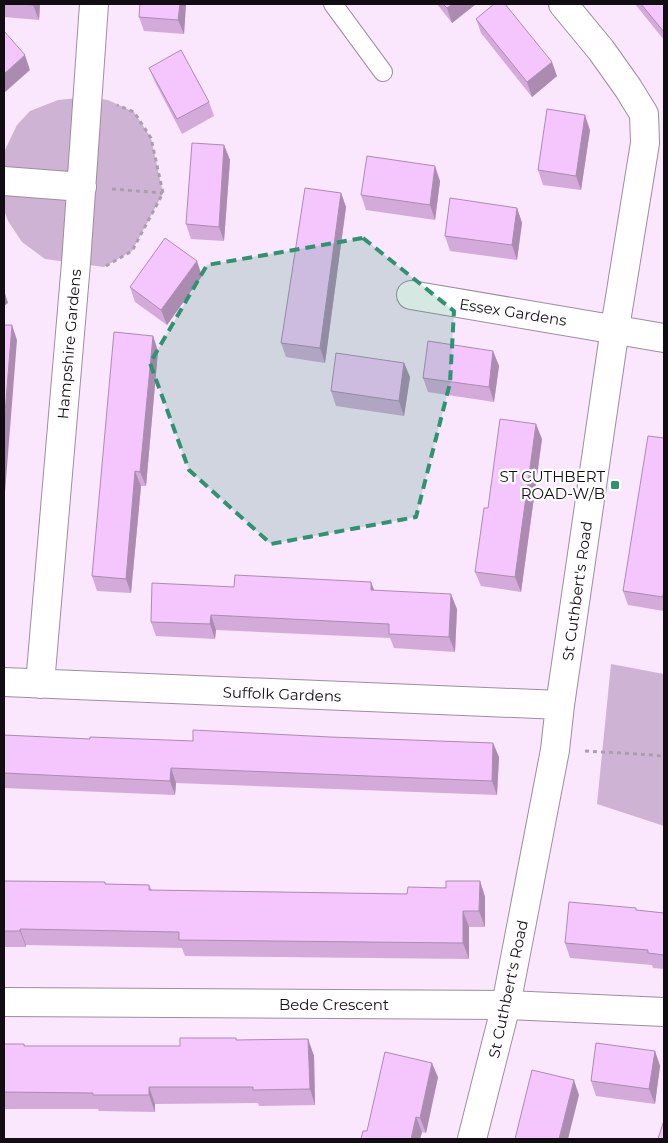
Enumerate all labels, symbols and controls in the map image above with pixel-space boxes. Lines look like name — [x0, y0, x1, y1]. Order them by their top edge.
street label: Hampshire Gardens — [53, 268, 85, 420]
street label: Essex Gardens — [458, 294, 568, 330]
place label: ST CUTHBERT ROAD-W/B — [500, 467, 605, 503]
marker: ST CUTHBERT ROAD-W/B — [609, 479, 621, 491]
street label: St Cuthbert's Road — [558, 520, 596, 662]
street label: Suffolk Gardens — [222, 682, 342, 706]
street label: St Cuthbert's Road — [484, 918, 532, 1060]
street label: Bede Crescent — [279, 995, 389, 1014]

